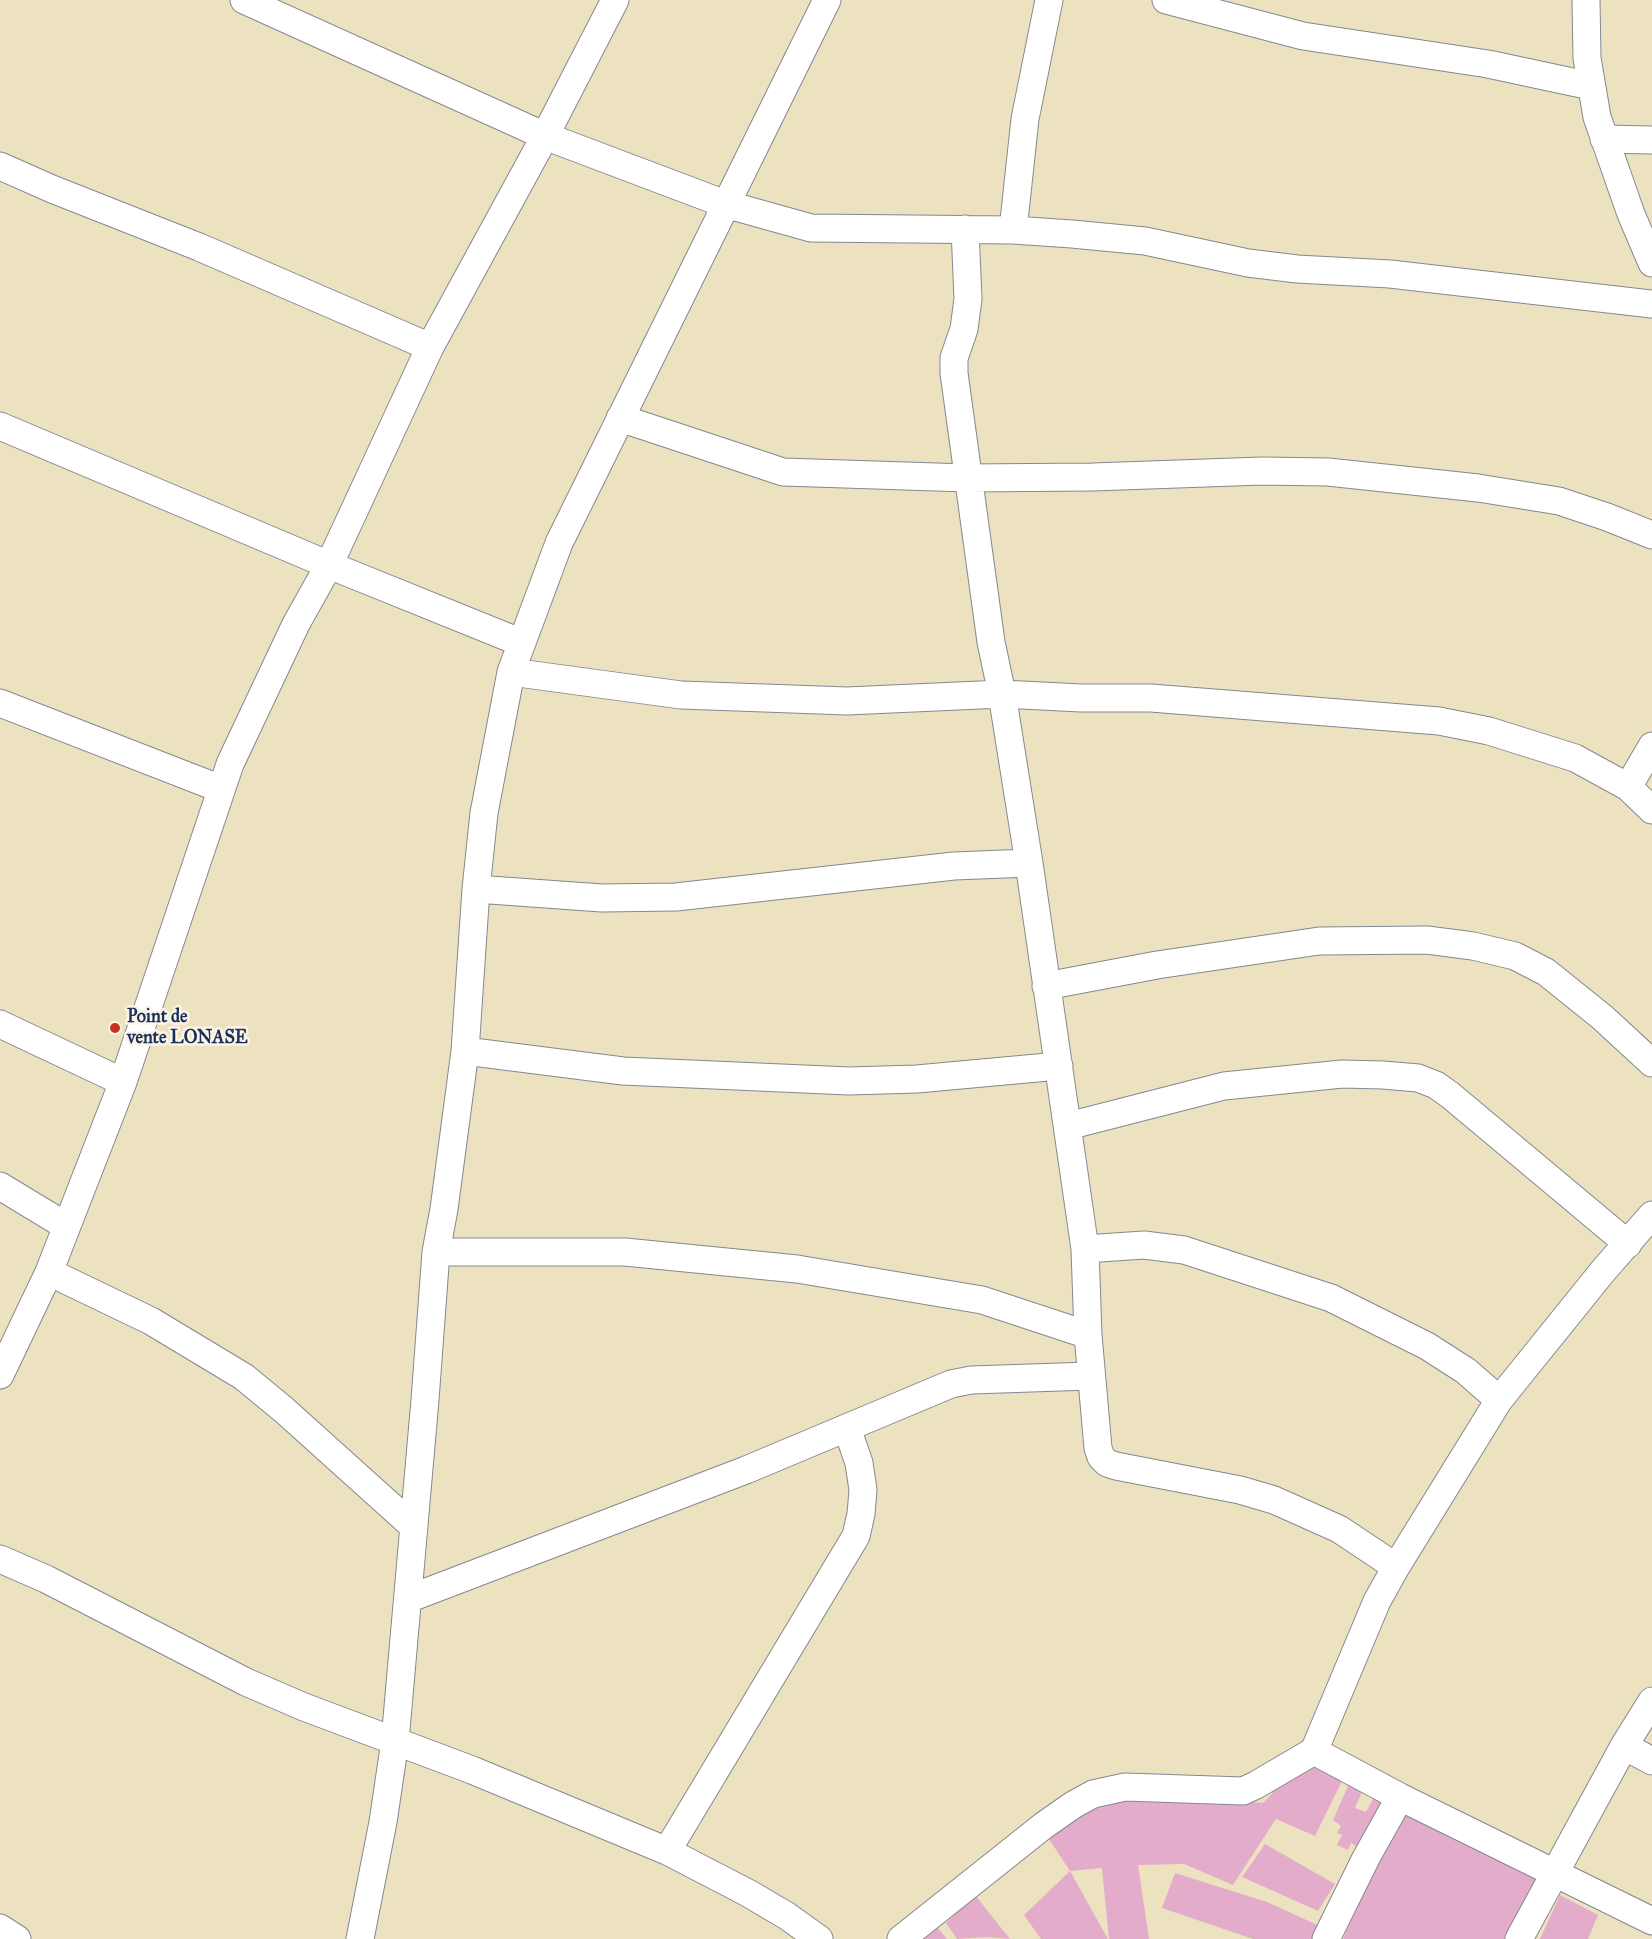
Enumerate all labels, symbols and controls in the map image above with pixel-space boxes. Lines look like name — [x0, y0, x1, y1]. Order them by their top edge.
place label: Point de vente LONASE — [127, 1007, 248, 1050]
marker: Point de vente LONASE — [108, 1021, 122, 1035]

